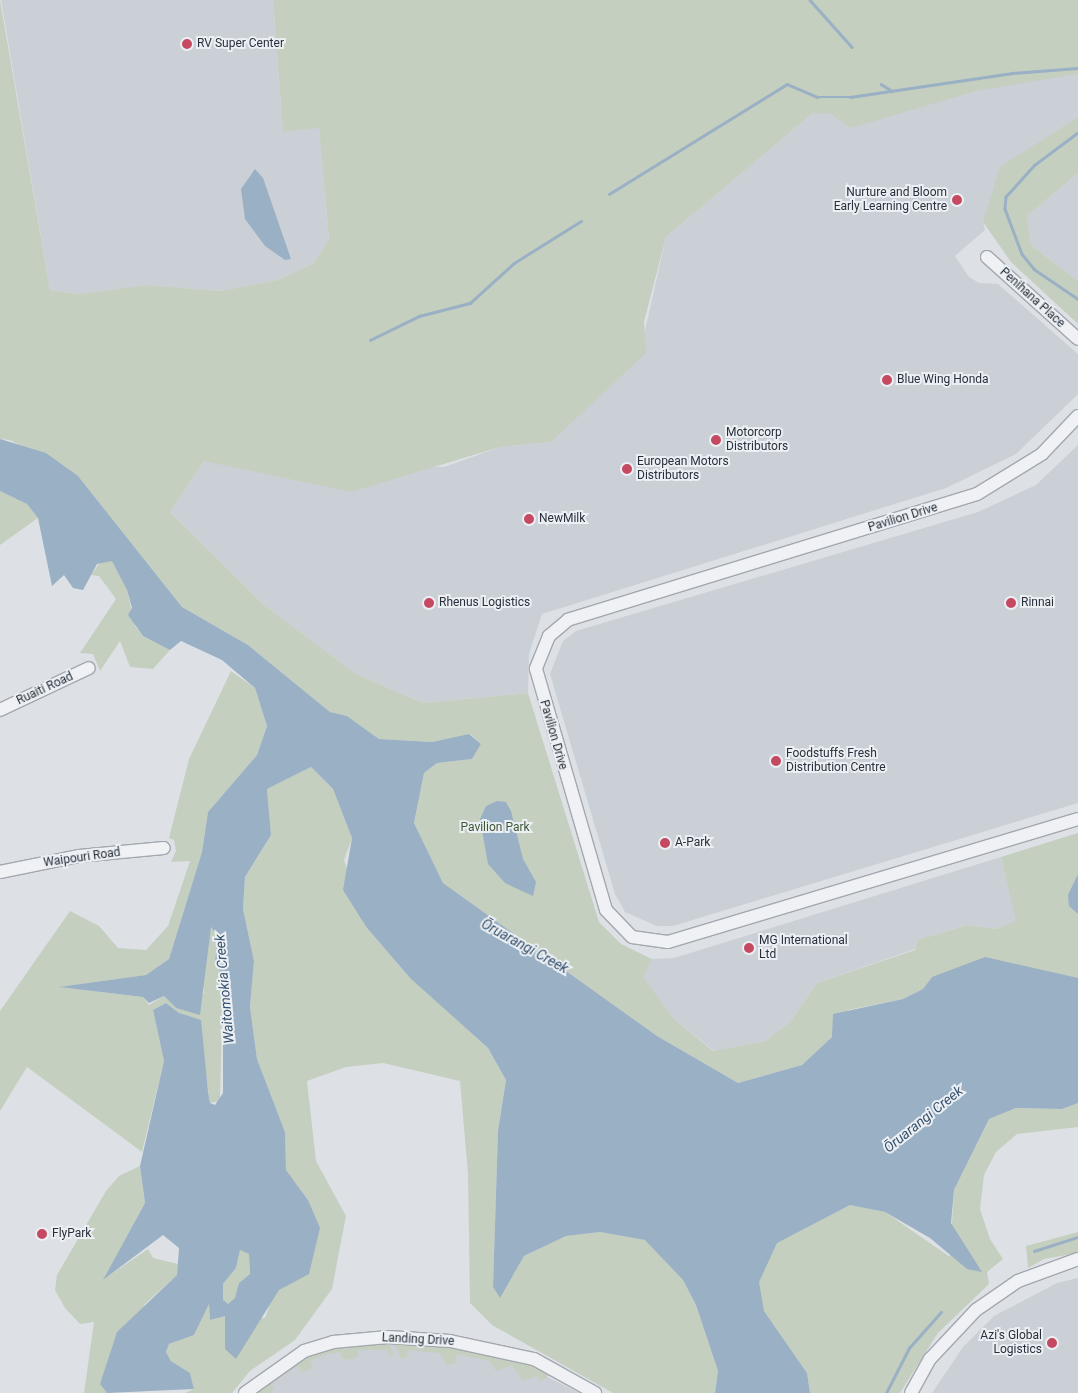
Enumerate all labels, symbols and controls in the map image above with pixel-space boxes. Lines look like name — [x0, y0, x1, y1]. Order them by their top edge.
place label: RV Super Center — [197, 37, 284, 51]
marker: RV Super Center — [181, 38, 193, 50]
place label: Nurture and Bloom Early Learning Centre — [834, 186, 947, 214]
marker: Nurture and Bloom Early Learning Centre — [951, 194, 963, 206]
street label: Penihana Place — [997, 265, 1067, 331]
place label: Blue Wing Honda — [897, 373, 989, 387]
marker: Blue Wing Honda — [881, 374, 893, 386]
place label: Motorcorp Distributors — [726, 426, 788, 454]
marker: Motorcorp Distributors — [710, 434, 722, 446]
place label: European Motors Distributors — [637, 455, 729, 483]
marker: European Motors Distributors — [621, 463, 633, 475]
street label: Pavilion Drive — [867, 501, 939, 535]
place label: NewMilk — [539, 512, 585, 526]
marker: NewMilk — [523, 513, 535, 525]
place label: Rhenus Logistics — [439, 596, 530, 610]
place label: Rinnai — [1021, 596, 1054, 610]
marker: Rhenus Logistics — [423, 597, 435, 609]
marker: Rinnai — [1005, 597, 1017, 609]
street label: Ruaiti Road — [14, 670, 76, 708]
street label: Pavilion Drive — [536, 698, 570, 772]
place label: Foodstuffs Fresh Distribution Centre — [786, 747, 886, 775]
marker: Foodstuffs Fresh Distribution Centre — [770, 755, 782, 767]
park label: Pavilion Park — [460, 821, 530, 835]
place label: A-Park — [675, 836, 710, 850]
marker: A-Park — [659, 837, 671, 849]
street label: Waipouri Road — [43, 845, 121, 871]
water label: Ōruarangi Creek — [479, 915, 571, 977]
water label: Waitomokia Creek — [211, 934, 237, 1044]
place label: MG International Ltd — [759, 934, 848, 962]
marker: MG International Ltd — [743, 942, 755, 954]
water label: Ōruarangi Creek — [880, 1082, 966, 1156]
place label: FlyPark — [52, 1227, 91, 1241]
marker: FlyPark — [36, 1228, 48, 1240]
place label: Azi's Global Logistics — [980, 1329, 1042, 1357]
street label: Landing Drive — [381, 1331, 455, 1349]
marker: Azi's Global Logistics — [1046, 1337, 1058, 1349]

